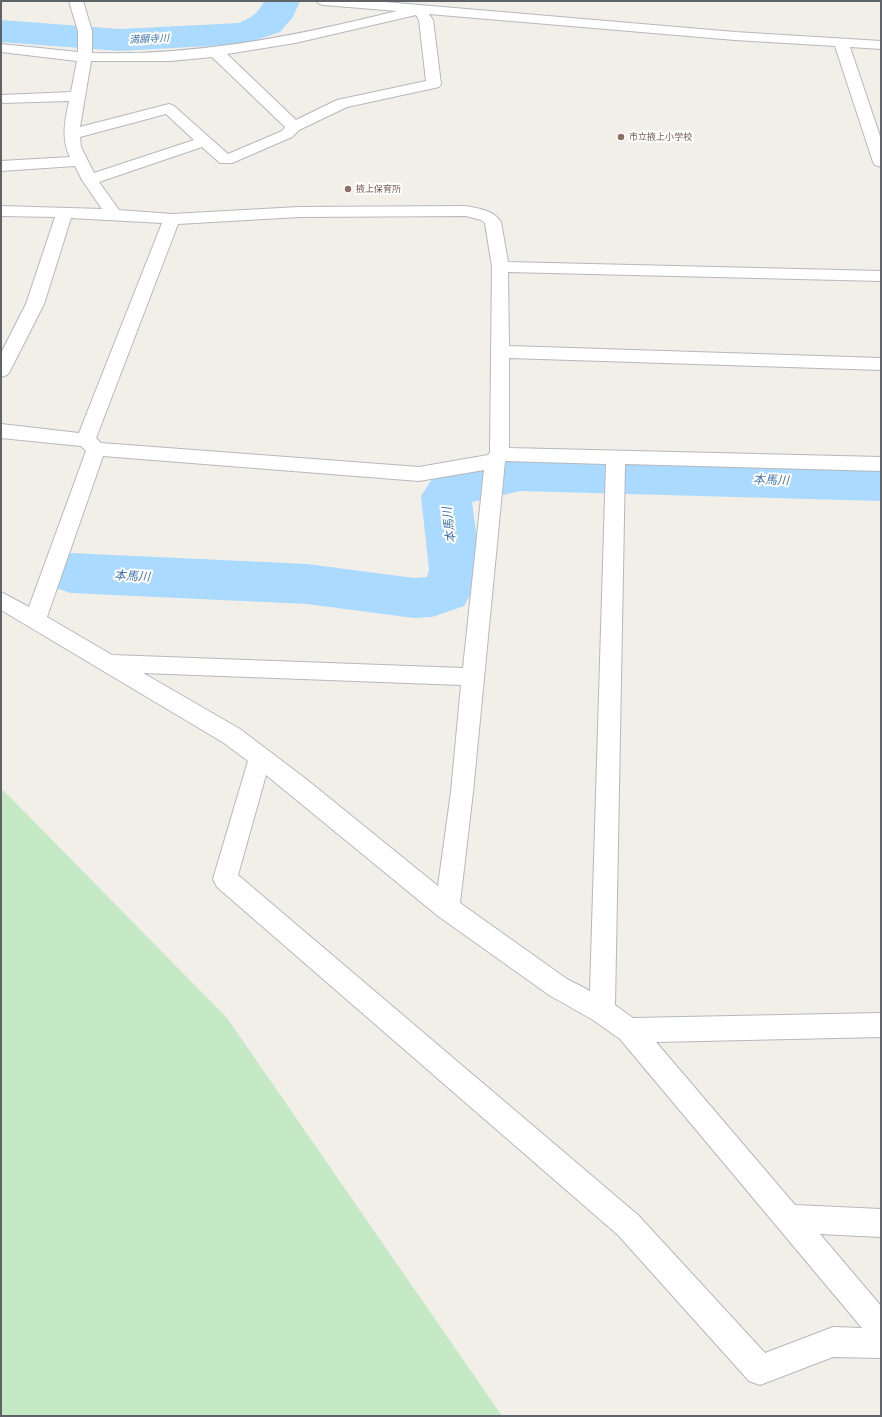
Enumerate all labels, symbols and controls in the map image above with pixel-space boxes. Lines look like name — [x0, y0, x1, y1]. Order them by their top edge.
water label: 満願寺川 — [129, 32, 169, 46]
marker: 市立掖上小学校 — [616, 132, 626, 142]
place label: 市立掖上小学校 — [629, 132, 692, 142]
marker: 掖上保育所 — [343, 184, 353, 194]
place label: 掖上保育所 — [356, 184, 401, 194]
water label: 本馬川 — [753, 472, 789, 488]
water label: 本馬川 — [440, 506, 458, 544]
water label: 本馬川 — [114, 568, 150, 584]

